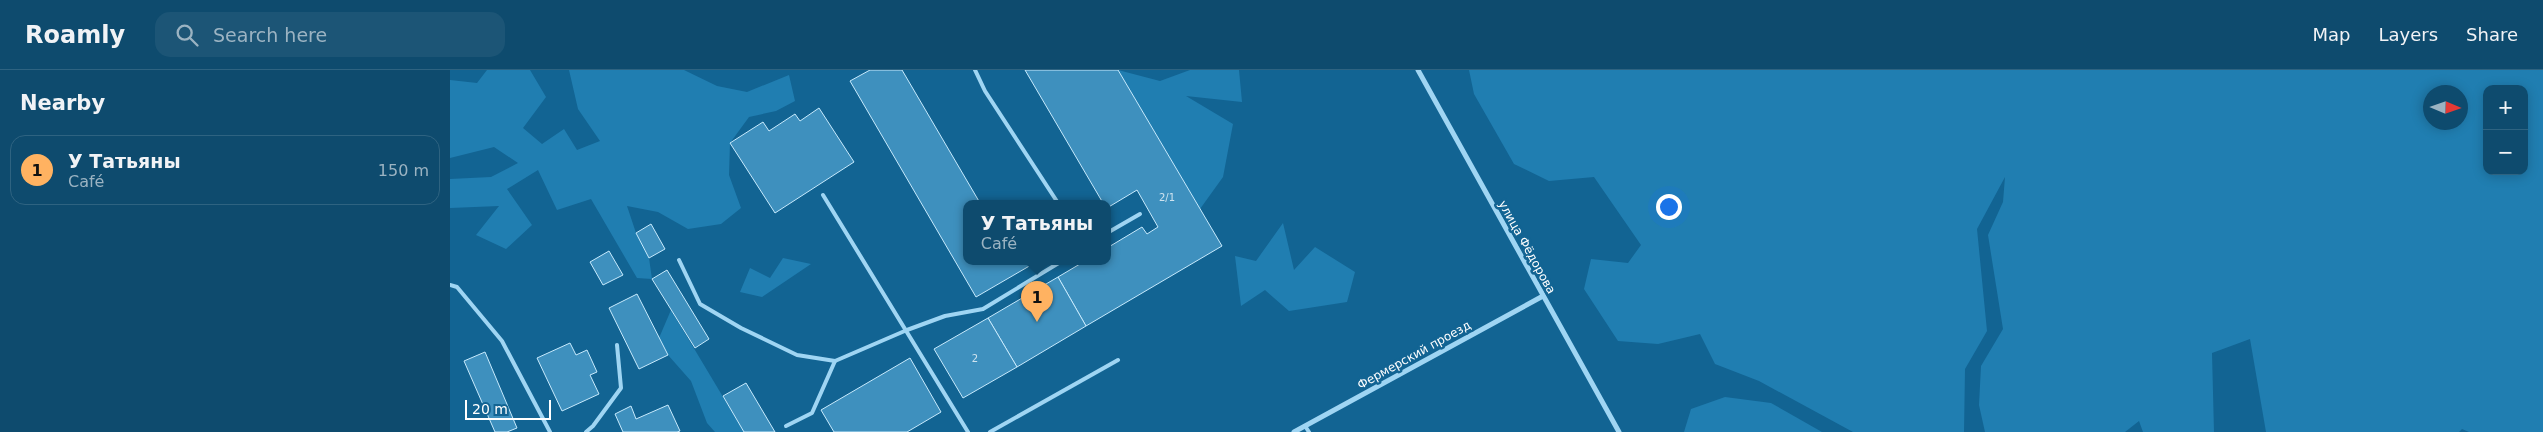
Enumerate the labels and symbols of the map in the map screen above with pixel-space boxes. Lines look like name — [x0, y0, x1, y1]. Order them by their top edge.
north arrow — [2423, 85, 2468, 130]
house number: 2/1 — [1159, 192, 1175, 203]
your location — [1656, 194, 1682, 220]
street label: улица Фёдорова — [1496, 198, 1558, 296]
pin: 1 — [1021, 281, 1053, 322]
street label: Фермерский проезд — [1355, 318, 1473, 392]
house number: 2 — [972, 353, 978, 364]
scale bar — [465, 397, 551, 420]

